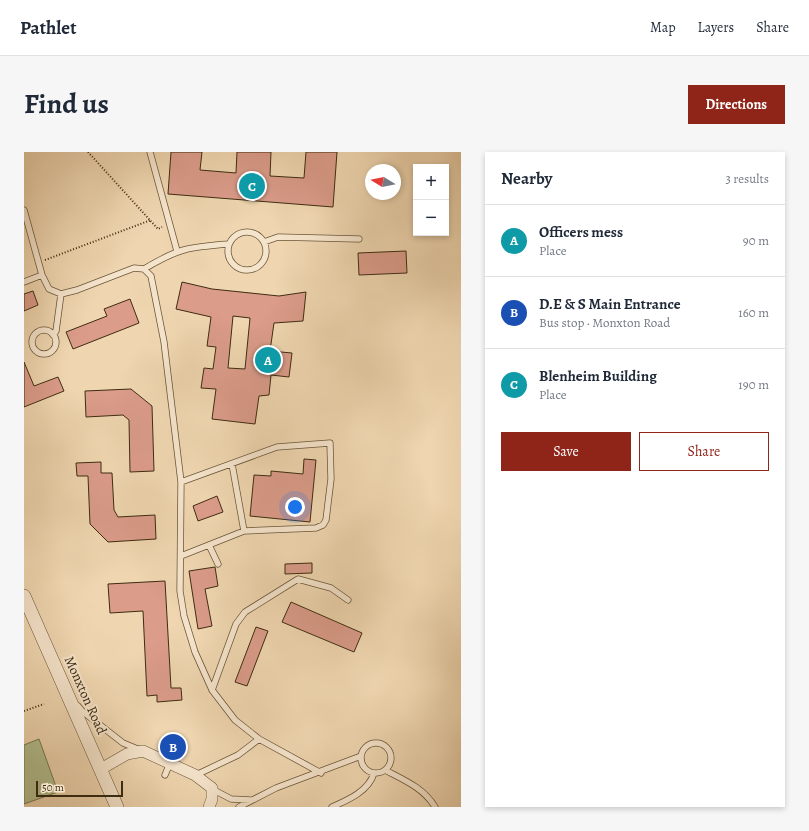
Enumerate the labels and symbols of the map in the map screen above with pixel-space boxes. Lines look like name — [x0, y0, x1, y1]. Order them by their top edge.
north arrow — [365, 164, 401, 200]
pin: C — [239, 171, 265, 201]
pin: A — [255, 345, 281, 375]
your location — [285, 497, 305, 517]
street label: Monxton Road — [60, 653, 112, 738]
pin: B — [160, 732, 186, 762]
scale bar — [36, 779, 123, 798]

